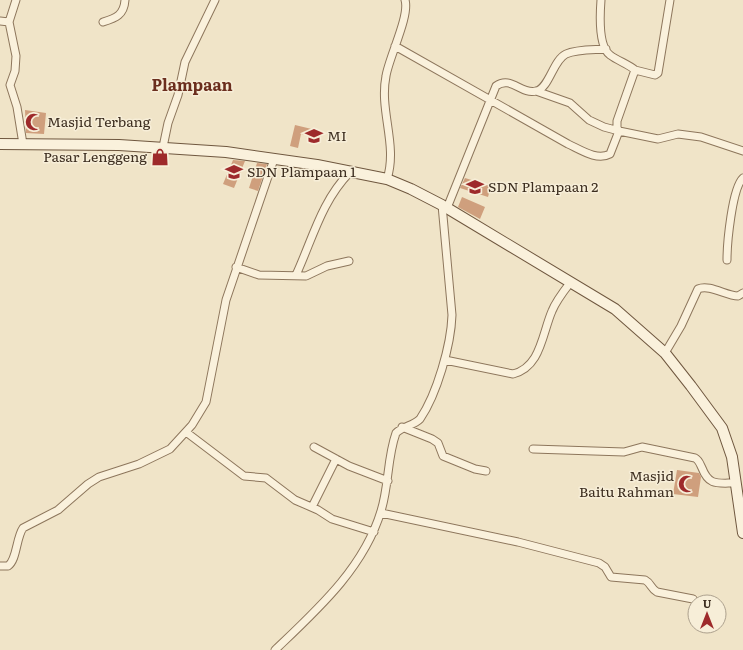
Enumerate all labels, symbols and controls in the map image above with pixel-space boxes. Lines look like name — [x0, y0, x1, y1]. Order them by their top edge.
district label: Plampaan — [151, 72, 233, 96]
place label: Masjid Terbang — [47, 111, 151, 131]
mosque icon: Masjid Terbang — [24, 112, 44, 132]
place label: MI — [327, 125, 347, 145]
school or university icon: MI — [304, 126, 324, 146]
place label: Pasar Lenggeng — [43, 146, 147, 166]
shop icon: Pasar Lenggeng — [150, 147, 170, 167]
place label: SDN Plampaan 1 — [247, 161, 356, 181]
school or university icon: SDN Plampaan 1 — [224, 162, 244, 182]
place label: SDN Plampaan 2 — [488, 176, 598, 196]
school or university icon: SDN Plampaan 2 — [465, 177, 485, 197]
place label: Masjid Baitu Rahman — [579, 465, 674, 501]
mosque icon: Masjid Baitu Rahman — [677, 474, 697, 494]
north arrow — [687, 594, 727, 634]
text: U — [703, 595, 712, 611]

